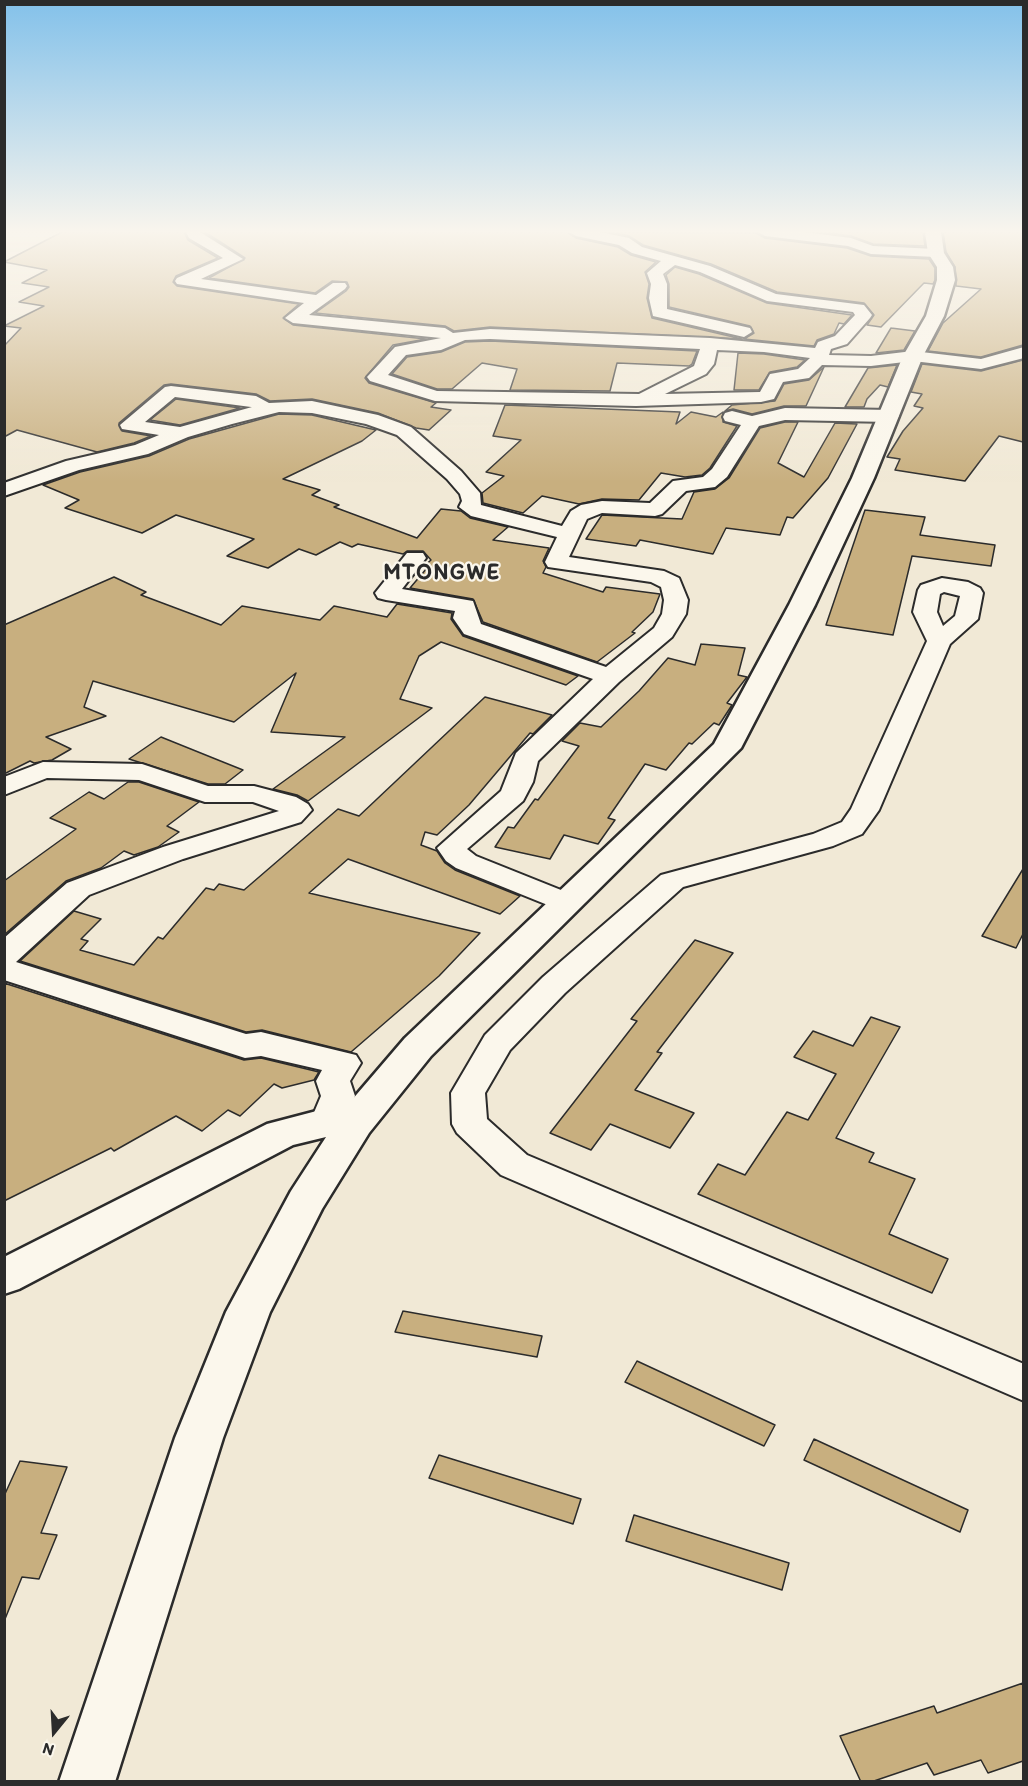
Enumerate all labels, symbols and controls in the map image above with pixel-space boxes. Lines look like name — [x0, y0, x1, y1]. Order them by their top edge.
district label: MTONGWE — [383, 560, 501, 586]
north arrow — [24, 1702, 84, 1762]
text: N — [40, 1739, 56, 1760]

